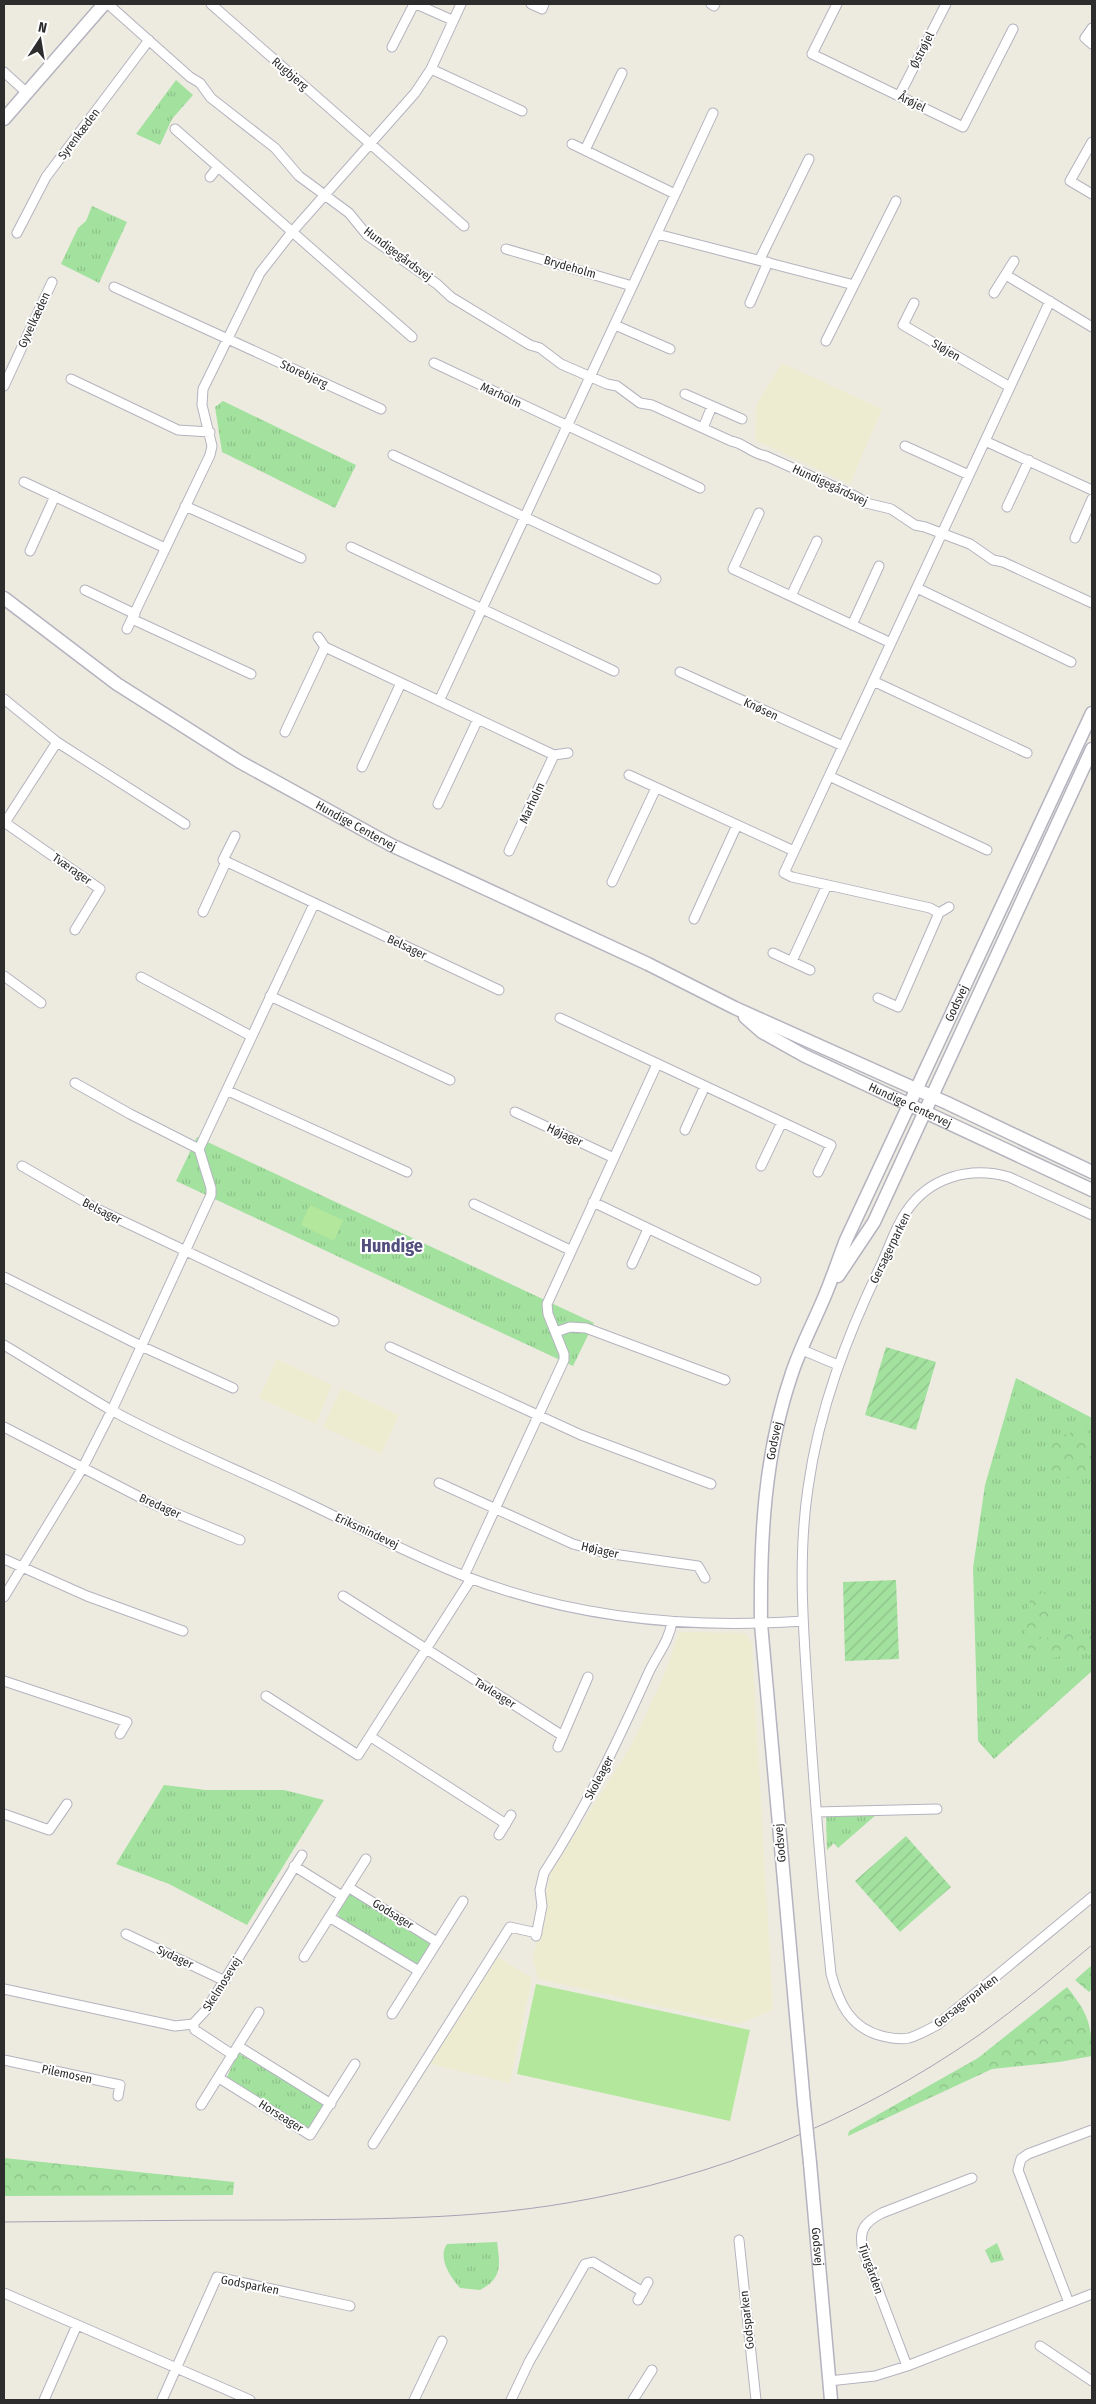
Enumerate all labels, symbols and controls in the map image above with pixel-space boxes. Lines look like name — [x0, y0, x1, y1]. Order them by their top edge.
north arrow — [15, 15, 65, 65]
text: N — [37, 19, 48, 37]
street label: Østrøjel — [907, 30, 937, 70]
street label: Rugbjerg — [269, 54, 311, 94]
street label: Årøjel — [896, 88, 929, 115]
street label: Syrenkæden — [55, 106, 103, 162]
street label: Hundigegårdsvej — [361, 224, 435, 284]
street label: Brydeholm — [542, 253, 598, 281]
street label: Gyvelkæden — [15, 290, 53, 350]
street label: Sløjen — [929, 336, 963, 364]
street label: Storebjerg — [278, 357, 330, 391]
street label: Marholm — [478, 379, 524, 411]
street label: Hundigegårdsvej — [790, 461, 870, 509]
street label: Knøsen — [742, 695, 780, 723]
street label: Marholm — [516, 780, 548, 826]
street label: Hundige Centervej — [313, 798, 398, 853]
street label: Tværager — [50, 850, 95, 888]
street label: Belsager — [385, 932, 430, 963]
street label: Godsvej — [942, 983, 971, 1024]
street label: Hundige Centervej — [867, 1080, 954, 1130]
street label: Højager — [545, 1121, 586, 1150]
street label: Belsager — [80, 1195, 125, 1227]
street label: Gersagerparken — [867, 1210, 913, 1286]
district label: Hundige — [361, 1235, 423, 1257]
street label: Godsvej — [764, 1420, 785, 1461]
street label: Bredager — [137, 1491, 184, 1522]
street label: Eriksmindevej — [333, 1510, 401, 1552]
street label: Højager — [580, 1539, 621, 1561]
street label: Tavleager — [472, 1675, 519, 1712]
street label: Skoleager — [582, 1753, 617, 1802]
street label: Godsvej — [771, 1823, 789, 1863]
street label: Godsager — [370, 1896, 417, 1933]
street label: Sydager — [154, 1942, 196, 1972]
street label: Skelmosevej — [200, 1954, 244, 2014]
street label: Gersagerparken — [931, 1972, 1001, 2030]
street label: Pilemosen — [40, 2062, 94, 2086]
street label: Horseager — [256, 2097, 307, 2136]
street label: Godsvej — [809, 2227, 826, 2267]
street label: Tjurgården — [856, 2242, 886, 2296]
street label: Godsparken — [220, 2273, 280, 2297]
street label: Godsparken — [737, 2290, 757, 2350]

